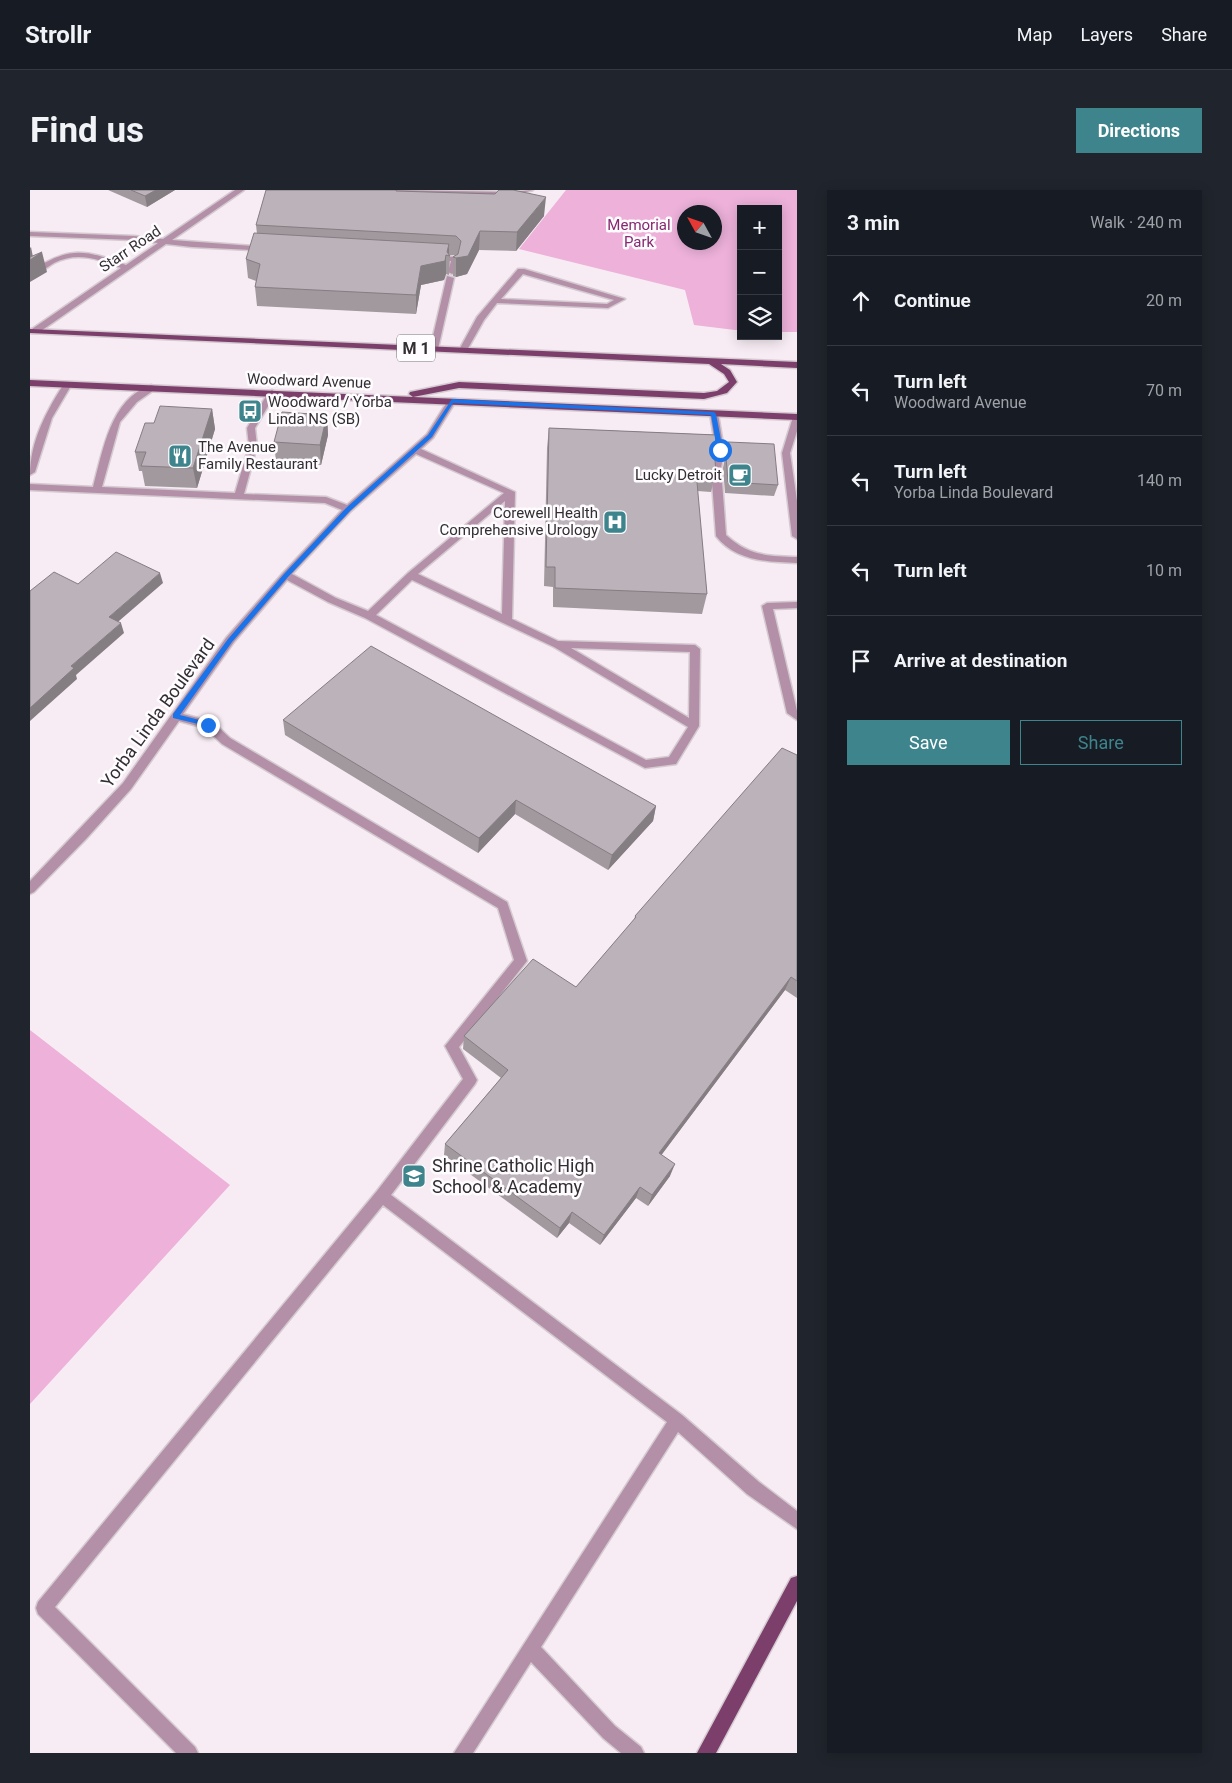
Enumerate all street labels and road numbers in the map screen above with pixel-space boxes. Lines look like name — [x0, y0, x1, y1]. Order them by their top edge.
street label: Starr Road — [96, 222, 164, 276]
road number: M 1 — [397, 334, 435, 362]
street label: Woodward Avenue — [247, 370, 371, 392]
street label: Yorba Linda Boulevard — [96, 634, 219, 791]

